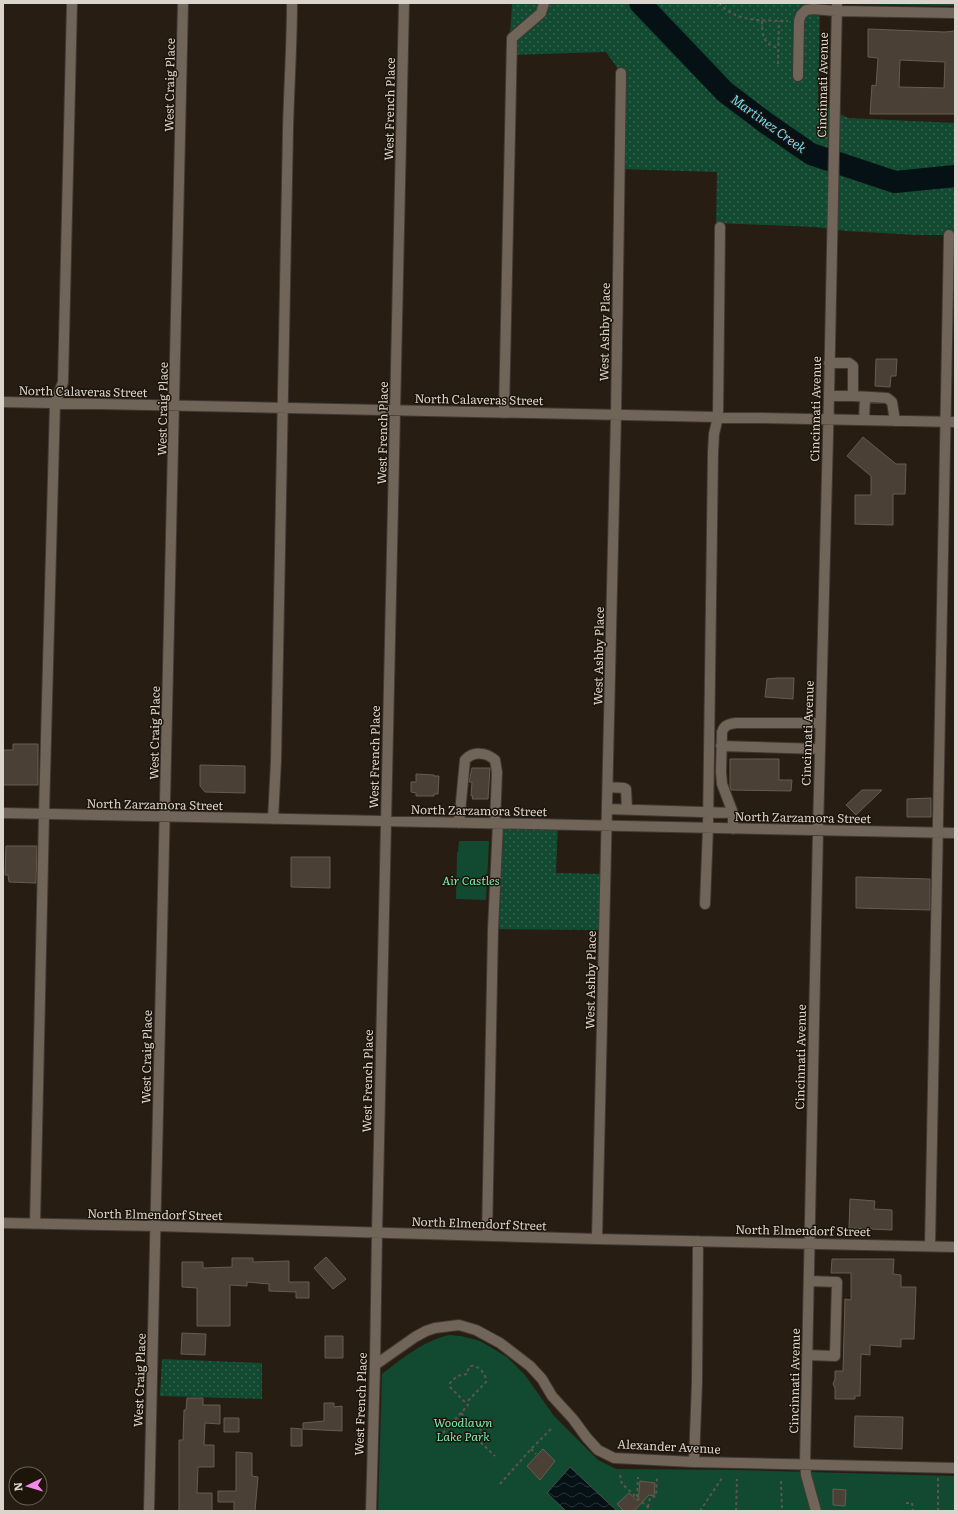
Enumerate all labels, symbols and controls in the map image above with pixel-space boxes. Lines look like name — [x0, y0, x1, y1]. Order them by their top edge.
street label: Cincinnati Avenue — [812, 32, 832, 138]
street label: West Craig Place — [159, 38, 179, 132]
street label: West French Place — [379, 57, 399, 161]
water label: Martinez Creek — [727, 89, 811, 157]
street label: West Ashby Place — [594, 283, 614, 381]
street label: Cincinnati Avenue — [805, 356, 825, 462]
street label: West Craig Place — [152, 362, 172, 456]
street label: North Calaveras Street — [18, 381, 148, 401]
street label: West French Place — [372, 381, 392, 485]
street label: North Calaveras Street — [414, 389, 544, 409]
street label: West Ashby Place — [588, 607, 608, 705]
street label: Cincinnati Avenue — [796, 680, 818, 786]
street label: West Craig Place — [144, 686, 164, 780]
street label: West French Place — [364, 705, 384, 809]
street label: North Zarzamora Street — [87, 794, 224, 814]
street label: North Zarzamora Street — [411, 800, 548, 820]
street label: North Zarzamora Street — [735, 807, 872, 827]
park label: Air Castles — [442, 871, 500, 889]
street label: West Ashby Place — [580, 931, 600, 1029]
street label: Cincinnati Avenue — [790, 1004, 810, 1110]
street label: West Craig Place — [136, 1010, 156, 1104]
street label: West French Place — [357, 1029, 377, 1133]
street label: North Elmendorf Street — [87, 1204, 223, 1224]
street label: North Elmendorf Street — [411, 1212, 547, 1234]
street label: North Elmendorf Street — [735, 1220, 871, 1240]
street label: Cincinnati Avenue — [784, 1328, 804, 1434]
street label: West Craig Place — [128, 1333, 150, 1427]
street label: West French Place — [349, 1352, 371, 1456]
park label: Woodlawn Lake Park — [434, 1413, 492, 1445]
street label: Alexander Avenue — [617, 1434, 721, 1458]
north arrow — [8, 1466, 48, 1506]
text: N — [9, 1482, 25, 1492]

